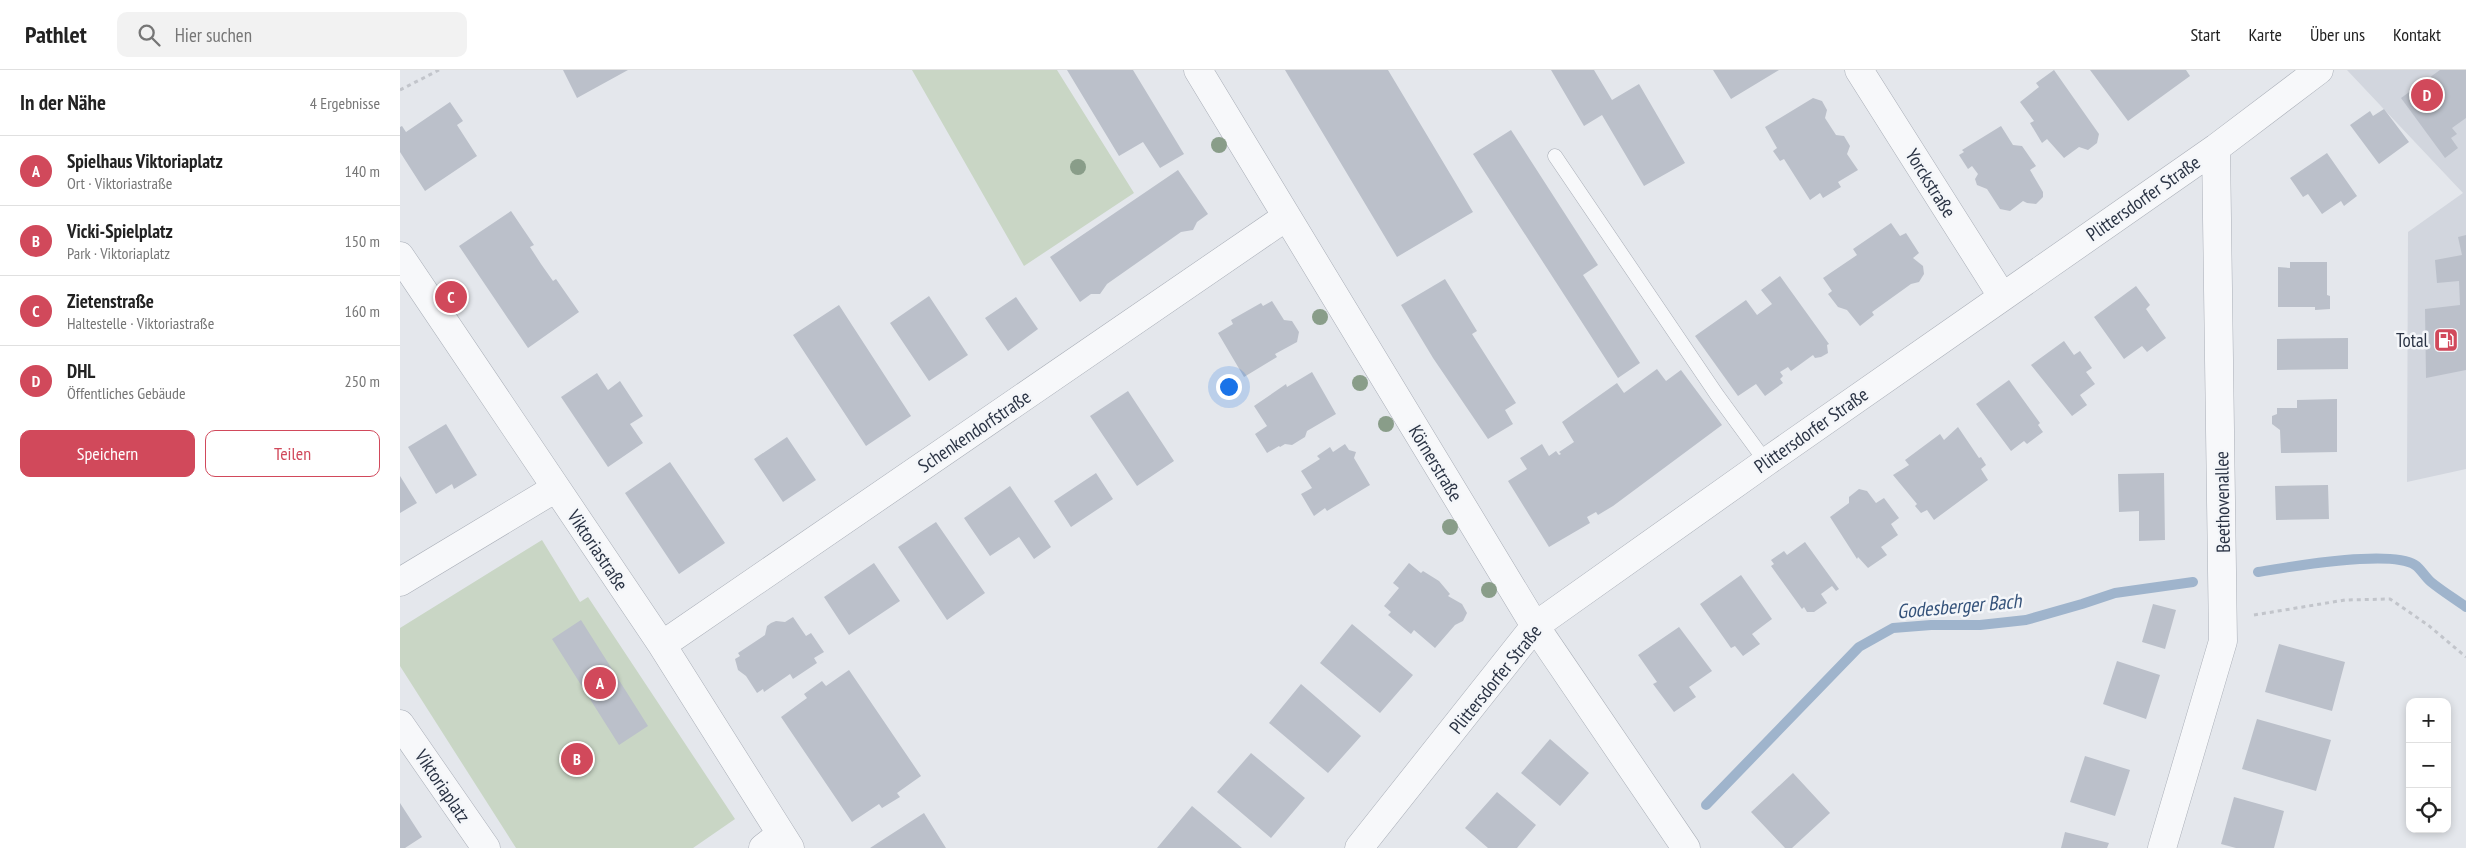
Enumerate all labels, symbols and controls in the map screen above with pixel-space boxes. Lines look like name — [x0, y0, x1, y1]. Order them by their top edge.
search box — [117, 12, 467, 57]
text: Pathlet — [25, 19, 87, 50]
icon: search — [135, 21, 163, 49]
text: Hier suchen — [175, 23, 252, 47]
text: Start — [2190, 23, 2221, 46]
text: Karte — [2249, 23, 2282, 46]
text: Über uns — [2310, 23, 2365, 46]
text: Kontakt — [2393, 23, 2441, 46]
pin: D — [2411, 76, 2443, 114]
text: In der Nähe — [20, 89, 106, 116]
text: 4 Ergebnisse — [310, 93, 380, 113]
street label: Yorckstraße — [1901, 144, 1961, 222]
text: Spielhaus Viktoriaplatz — [67, 149, 223, 173]
street label: Plittersdorfer Straße — [2081, 150, 2205, 246]
text: A — [32, 161, 40, 181]
text: 140 m — [345, 161, 380, 181]
text: Ort · Viktoriastraße — [67, 173, 172, 193]
text: Vicki-Spielplatz — [67, 219, 173, 243]
text: B — [32, 231, 40, 251]
text: 150 m — [345, 231, 380, 251]
text: Park · Viktoriaplatz — [67, 243, 170, 263]
pin: C — [435, 278, 467, 316]
text: Zietenstraße — [67, 289, 154, 313]
text: C — [32, 301, 40, 321]
text: 160 m — [345, 301, 380, 321]
text: Haltestelle · Viktoriastraße — [67, 313, 214, 333]
fuel station icon: Total — [2433, 327, 2459, 353]
place label: Total — [2396, 328, 2429, 352]
text: DHL — [67, 359, 95, 383]
text: D — [32, 371, 40, 391]
text: 250 m — [345, 371, 380, 391]
your location — [1216, 374, 1242, 400]
street label: Plittersdorfer Straße — [1749, 382, 1873, 478]
text: Öffentliches Gebäude — [67, 383, 186, 403]
street label: Schenkendorfstraße — [913, 384, 1035, 478]
street label: Körnerstraße — [1404, 420, 1468, 506]
button: Speichern — [20, 430, 195, 477]
button: Teilen — [205, 430, 380, 477]
street label: Beethovenallee — [2209, 451, 2235, 553]
street label: Viktoriastraße — [562, 504, 634, 595]
water label: Godesberger Bach — [1896, 588, 2023, 624]
street label: Plittersdorfer Straße — [1444, 619, 1546, 738]
pin: A — [584, 664, 616, 702]
map controls — [2406, 698, 2451, 833]
button: + — [2406, 698, 2451, 743]
pin: B — [561, 740, 593, 778]
button: − — [2406, 743, 2451, 788]
street label: Viktoriaplatz — [409, 744, 476, 827]
button: locate — [2406, 788, 2451, 833]

